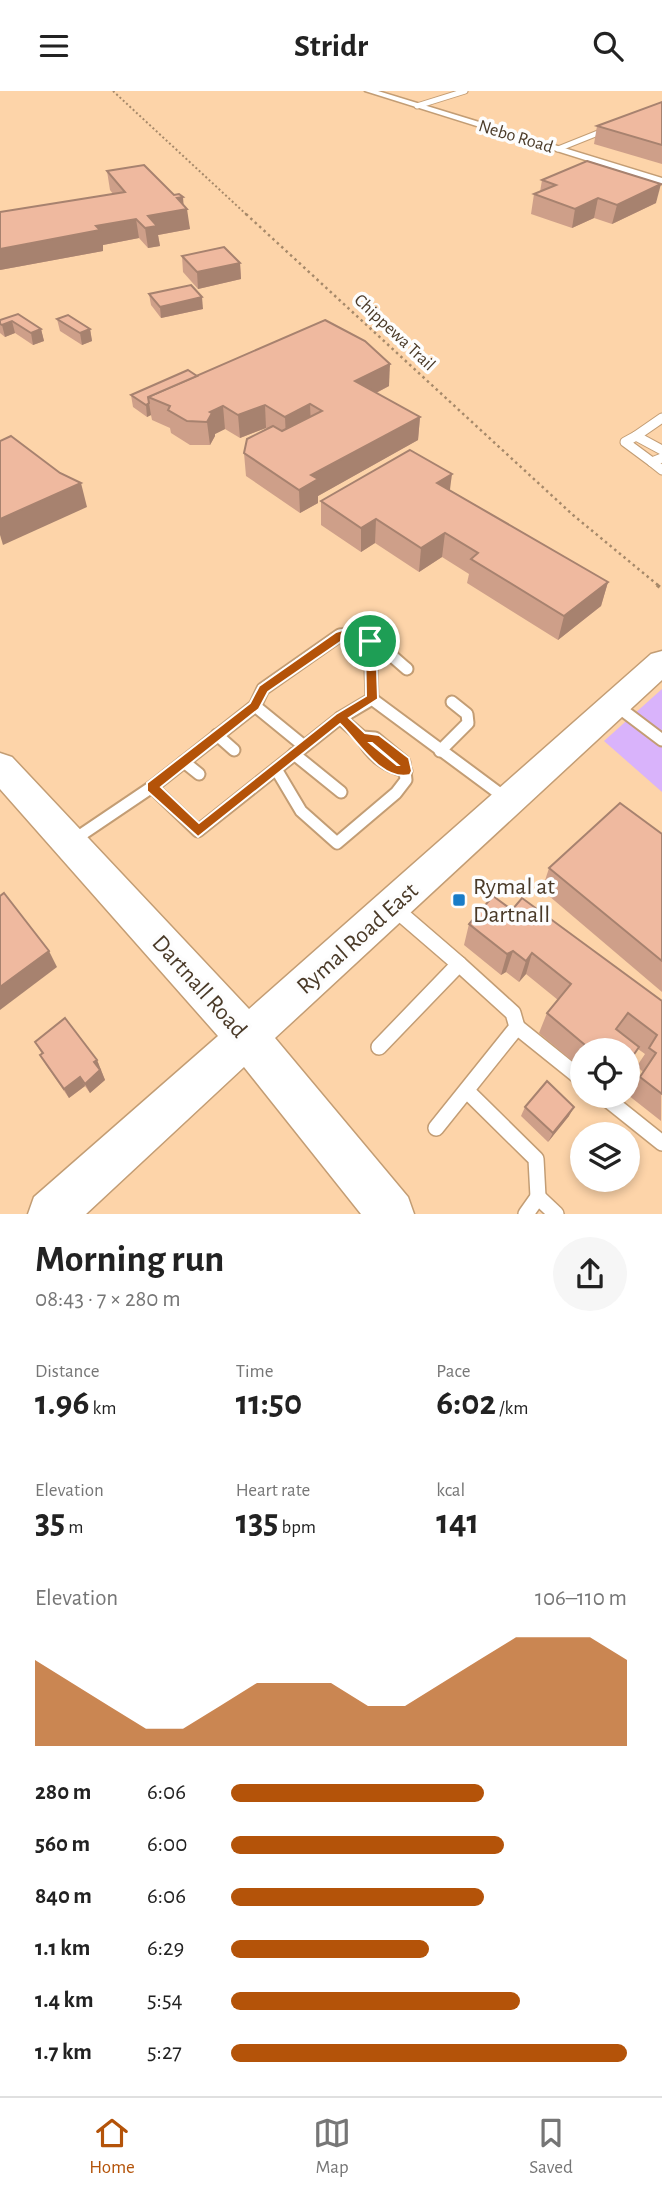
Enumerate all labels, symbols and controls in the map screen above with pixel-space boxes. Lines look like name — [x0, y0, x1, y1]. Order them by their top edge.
icon: menu — [35, 27, 73, 65]
icon: search — [589, 27, 627, 65]
text: Stridr — [294, 30, 368, 62]
street label: Nebo Road — [476, 117, 555, 157]
street label: Chippewa Trail — [350, 291, 438, 375]
pin — [340, 611, 400, 671]
icon: arrive — [351, 622, 389, 660]
place label: Rymal at Dartnall — [473, 875, 555, 927]
street label: Rymal Road East — [293, 878, 423, 999]
marker: Rymal at Dartnall — [451, 892, 467, 908]
street label: Dartnall Road — [147, 931, 251, 1043]
map controls — [570, 1038, 640, 1192]
button: locate — [570, 1038, 640, 1108]
button: layers — [570, 1122, 640, 1192]
button: share — [553, 1237, 627, 1311]
text: Morning run — [35, 1241, 224, 1279]
text: 08:43 · 7 × 280 m — [35, 1288, 181, 1311]
text: Distance — [35, 1362, 99, 1381]
text: Time — [236, 1362, 274, 1381]
text: Pace — [436, 1362, 471, 1381]
text: 1.96 — [35, 1386, 89, 1421]
text: 11:50 — [236, 1386, 302, 1421]
text: 6:02 — [436, 1386, 496, 1421]
text: km — [89, 1399, 116, 1418]
text: /km — [496, 1399, 528, 1418]
text: Elevation — [35, 1481, 104, 1500]
text: Heart rate — [236, 1481, 310, 1500]
text: kcal — [436, 1481, 465, 1500]
text: 35 — [35, 1505, 65, 1540]
text: 135 — [236, 1505, 278, 1540]
text: 141 — [436, 1505, 479, 1540]
text: m — [65, 1518, 84, 1537]
text: bpm — [278, 1518, 316, 1537]
text: Elevation — [35, 1587, 118, 1610]
text: 106–110 m — [535, 1587, 627, 1610]
text: 280 m — [35, 1781, 91, 1804]
text: 6:06 — [147, 1781, 186, 1804]
text: 560 m — [35, 1833, 90, 1856]
text: 6:00 — [147, 1833, 187, 1856]
text: 840 m — [35, 1885, 92, 1908]
text: 6:06 — [147, 1885, 186, 1908]
text: 1.1 km — [35, 1937, 90, 1960]
text: 6:29 — [147, 1937, 184, 1960]
text: 1.4 km — [35, 1989, 94, 2012]
text: 5:54 — [147, 1989, 183, 2012]
text: 1.7 km — [35, 2041, 92, 2064]
text: 5:27 — [147, 2041, 182, 2064]
tab: Home — [89, 2114, 135, 2179]
tab: Map — [313, 2114, 351, 2179]
tab: Saved — [529, 2114, 573, 2179]

